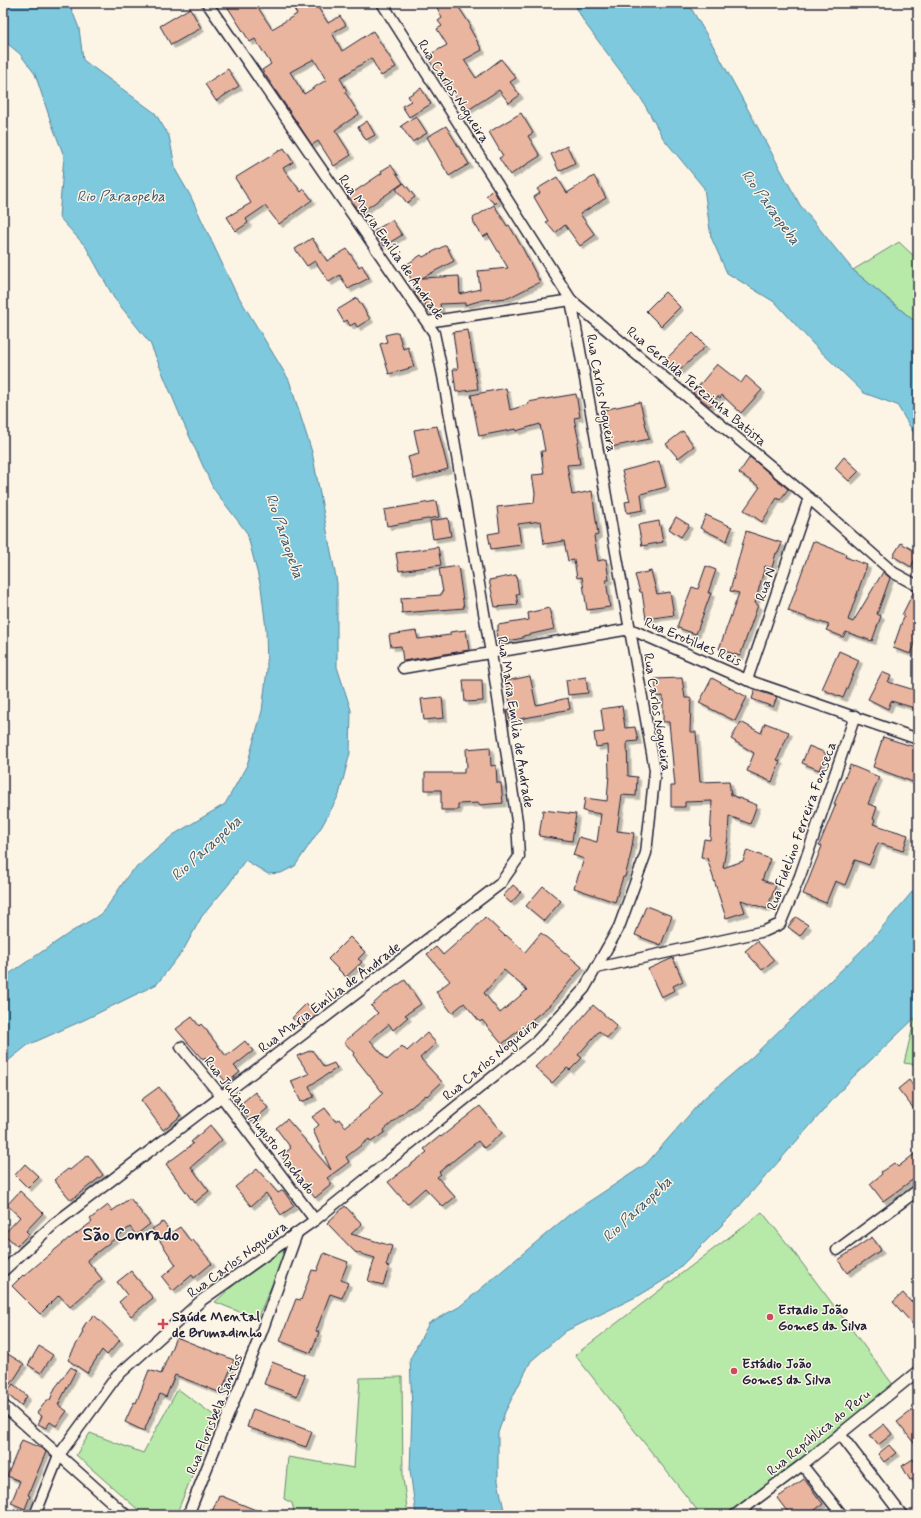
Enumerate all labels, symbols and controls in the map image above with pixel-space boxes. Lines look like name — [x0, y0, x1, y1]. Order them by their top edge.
street label: Rua Carlos Nogueira — [412, 36, 493, 147]
water label: Rio Paraopeba — [736, 166, 804, 249]
street label: Rua Maria Emília de Andrade — [334, 171, 448, 324]
water label: Rio Paraopeba — [77, 187, 165, 207]
street label: Rua Geralda Terezinha Batista — [623, 323, 770, 451]
street label: Rua Carlos Nogueira — [581, 333, 620, 454]
water label: Rio Paraopeba — [260, 491, 308, 582]
street label: Rua N — [752, 565, 780, 604]
street label: Rua Erotildes Reis — [641, 613, 744, 671]
street label: Rua Maria Emília de Andrade — [493, 635, 537, 809]
street label: Rua Carlos Nogueira — [638, 652, 675, 773]
street label: Rua Fidelino Ferreira Fonseca — [763, 739, 841, 913]
water label: Rio Paraopeba — [167, 812, 246, 886]
street label: Rua Maria Emília de Andrade — [255, 938, 404, 1057]
street label: Rua Carlos Nogueira — [439, 1014, 543, 1106]
street label: Rua Juliano Augusto Machado — [200, 1053, 319, 1199]
water label: Rio Paraopeba — [599, 1172, 677, 1247]
street label: Rua Carlos Nogueira — [184, 1217, 292, 1303]
district label: São Conrado — [83, 1223, 180, 1247]
place label: Estadio João Gomes da Silva — [778, 1301, 867, 1335]
place label: Saúde Mental de Brumadinho — [172, 1308, 262, 1342]
marker: Estadio João Gomes da Silva — [765, 1312, 775, 1322]
marker: Saúde Mental de Brumadinho — [157, 1318, 169, 1330]
street label: Rua Florisbela Santos — [182, 1351, 247, 1477]
place label: Estádio João Gomes da Silva — [742, 1355, 831, 1389]
marker: Estádio João Gomes da Silva — [729, 1366, 739, 1376]
street label: Rua República do Peru — [763, 1386, 874, 1480]

